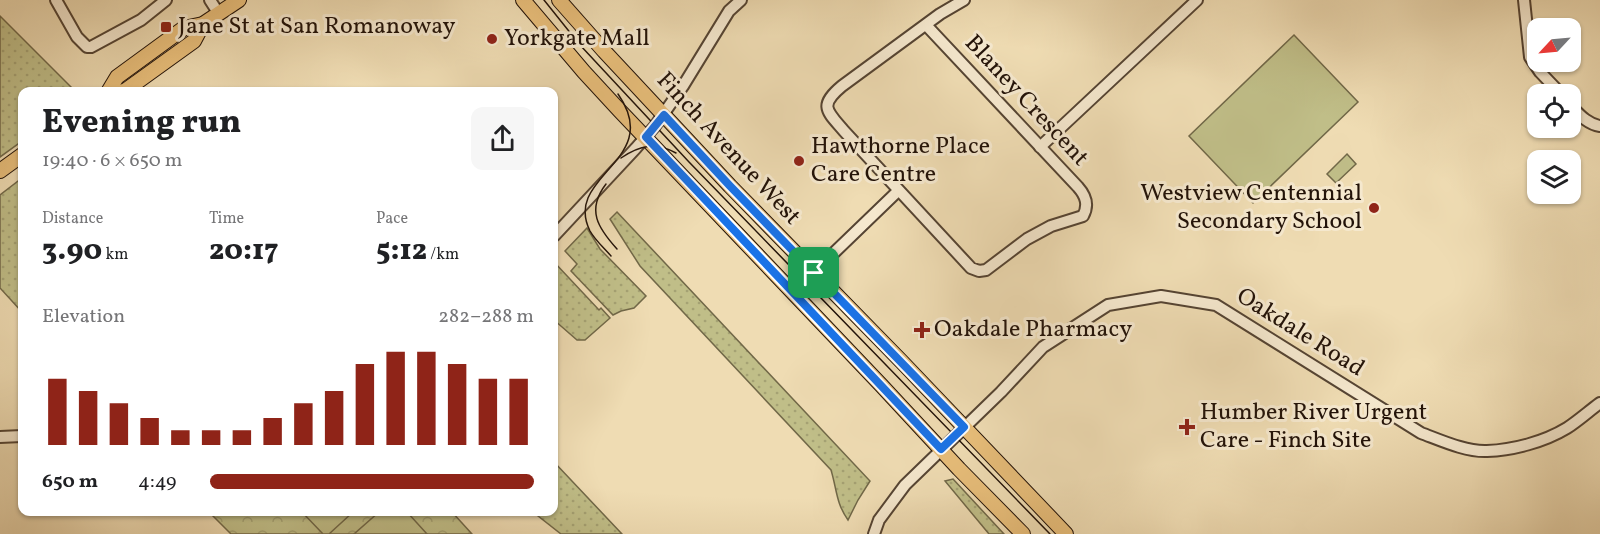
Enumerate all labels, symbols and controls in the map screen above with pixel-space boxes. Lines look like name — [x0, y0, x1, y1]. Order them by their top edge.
place label: Jane St at San Romanoway — [178, 10, 456, 44]
north arrow — [1527, 18, 1581, 72]
map controls — [1527, 18, 1581, 204]
marker: Jane St at San Romanoway — [159, 20, 173, 34]
place label: Yorkgate Mall — [504, 22, 650, 56]
street label: Blaney Crescent — [956, 28, 1096, 174]
marker: Yorkgate Mall — [485, 32, 499, 46]
street label: Finch Avenue West — [648, 65, 808, 233]
button: locate — [1527, 84, 1581, 138]
text: Evening run — [42, 101, 241, 147]
button: share — [471, 107, 534, 170]
place label: Hawthorne Place Care Centre — [811, 130, 990, 192]
text: 19:40 · 6 × 650 m — [42, 147, 183, 175]
button: layers — [1527, 150, 1581, 204]
marker: Hawthorne Place Care Centre — [792, 154, 806, 168]
place label: Westview Centennial Secondary School — [1140, 177, 1362, 239]
marker: Westview Centennial Secondary School — [1367, 201, 1381, 215]
text: Distance — [42, 208, 103, 230]
text: Time — [209, 208, 244, 230]
text: Pace — [376, 208, 408, 230]
text: 3.90 — [42, 230, 102, 272]
text: 20:17 — [209, 230, 279, 272]
text: 5:12 — [376, 230, 427, 272]
text: km — [102, 244, 128, 266]
text: /km — [427, 244, 459, 266]
pin — [788, 247, 839, 298]
icon: arrive — [797, 256, 830, 289]
street label: Oakdale Road — [1229, 280, 1371, 386]
text: Elevation — [42, 303, 125, 331]
text: 282–288 m — [438, 303, 534, 331]
place label: Oakdale Pharmacy — [934, 313, 1132, 347]
marker: Oakdale Pharmacy — [915, 323, 929, 337]
place label: Humber River Urgent Care - Finch Site — [1200, 396, 1427, 458]
marker: Humber River Urgent Care - Finch Site — [1178, 418, 1196, 436]
text: 650 m — [42, 468, 98, 496]
text: 4:49 — [138, 468, 176, 496]

